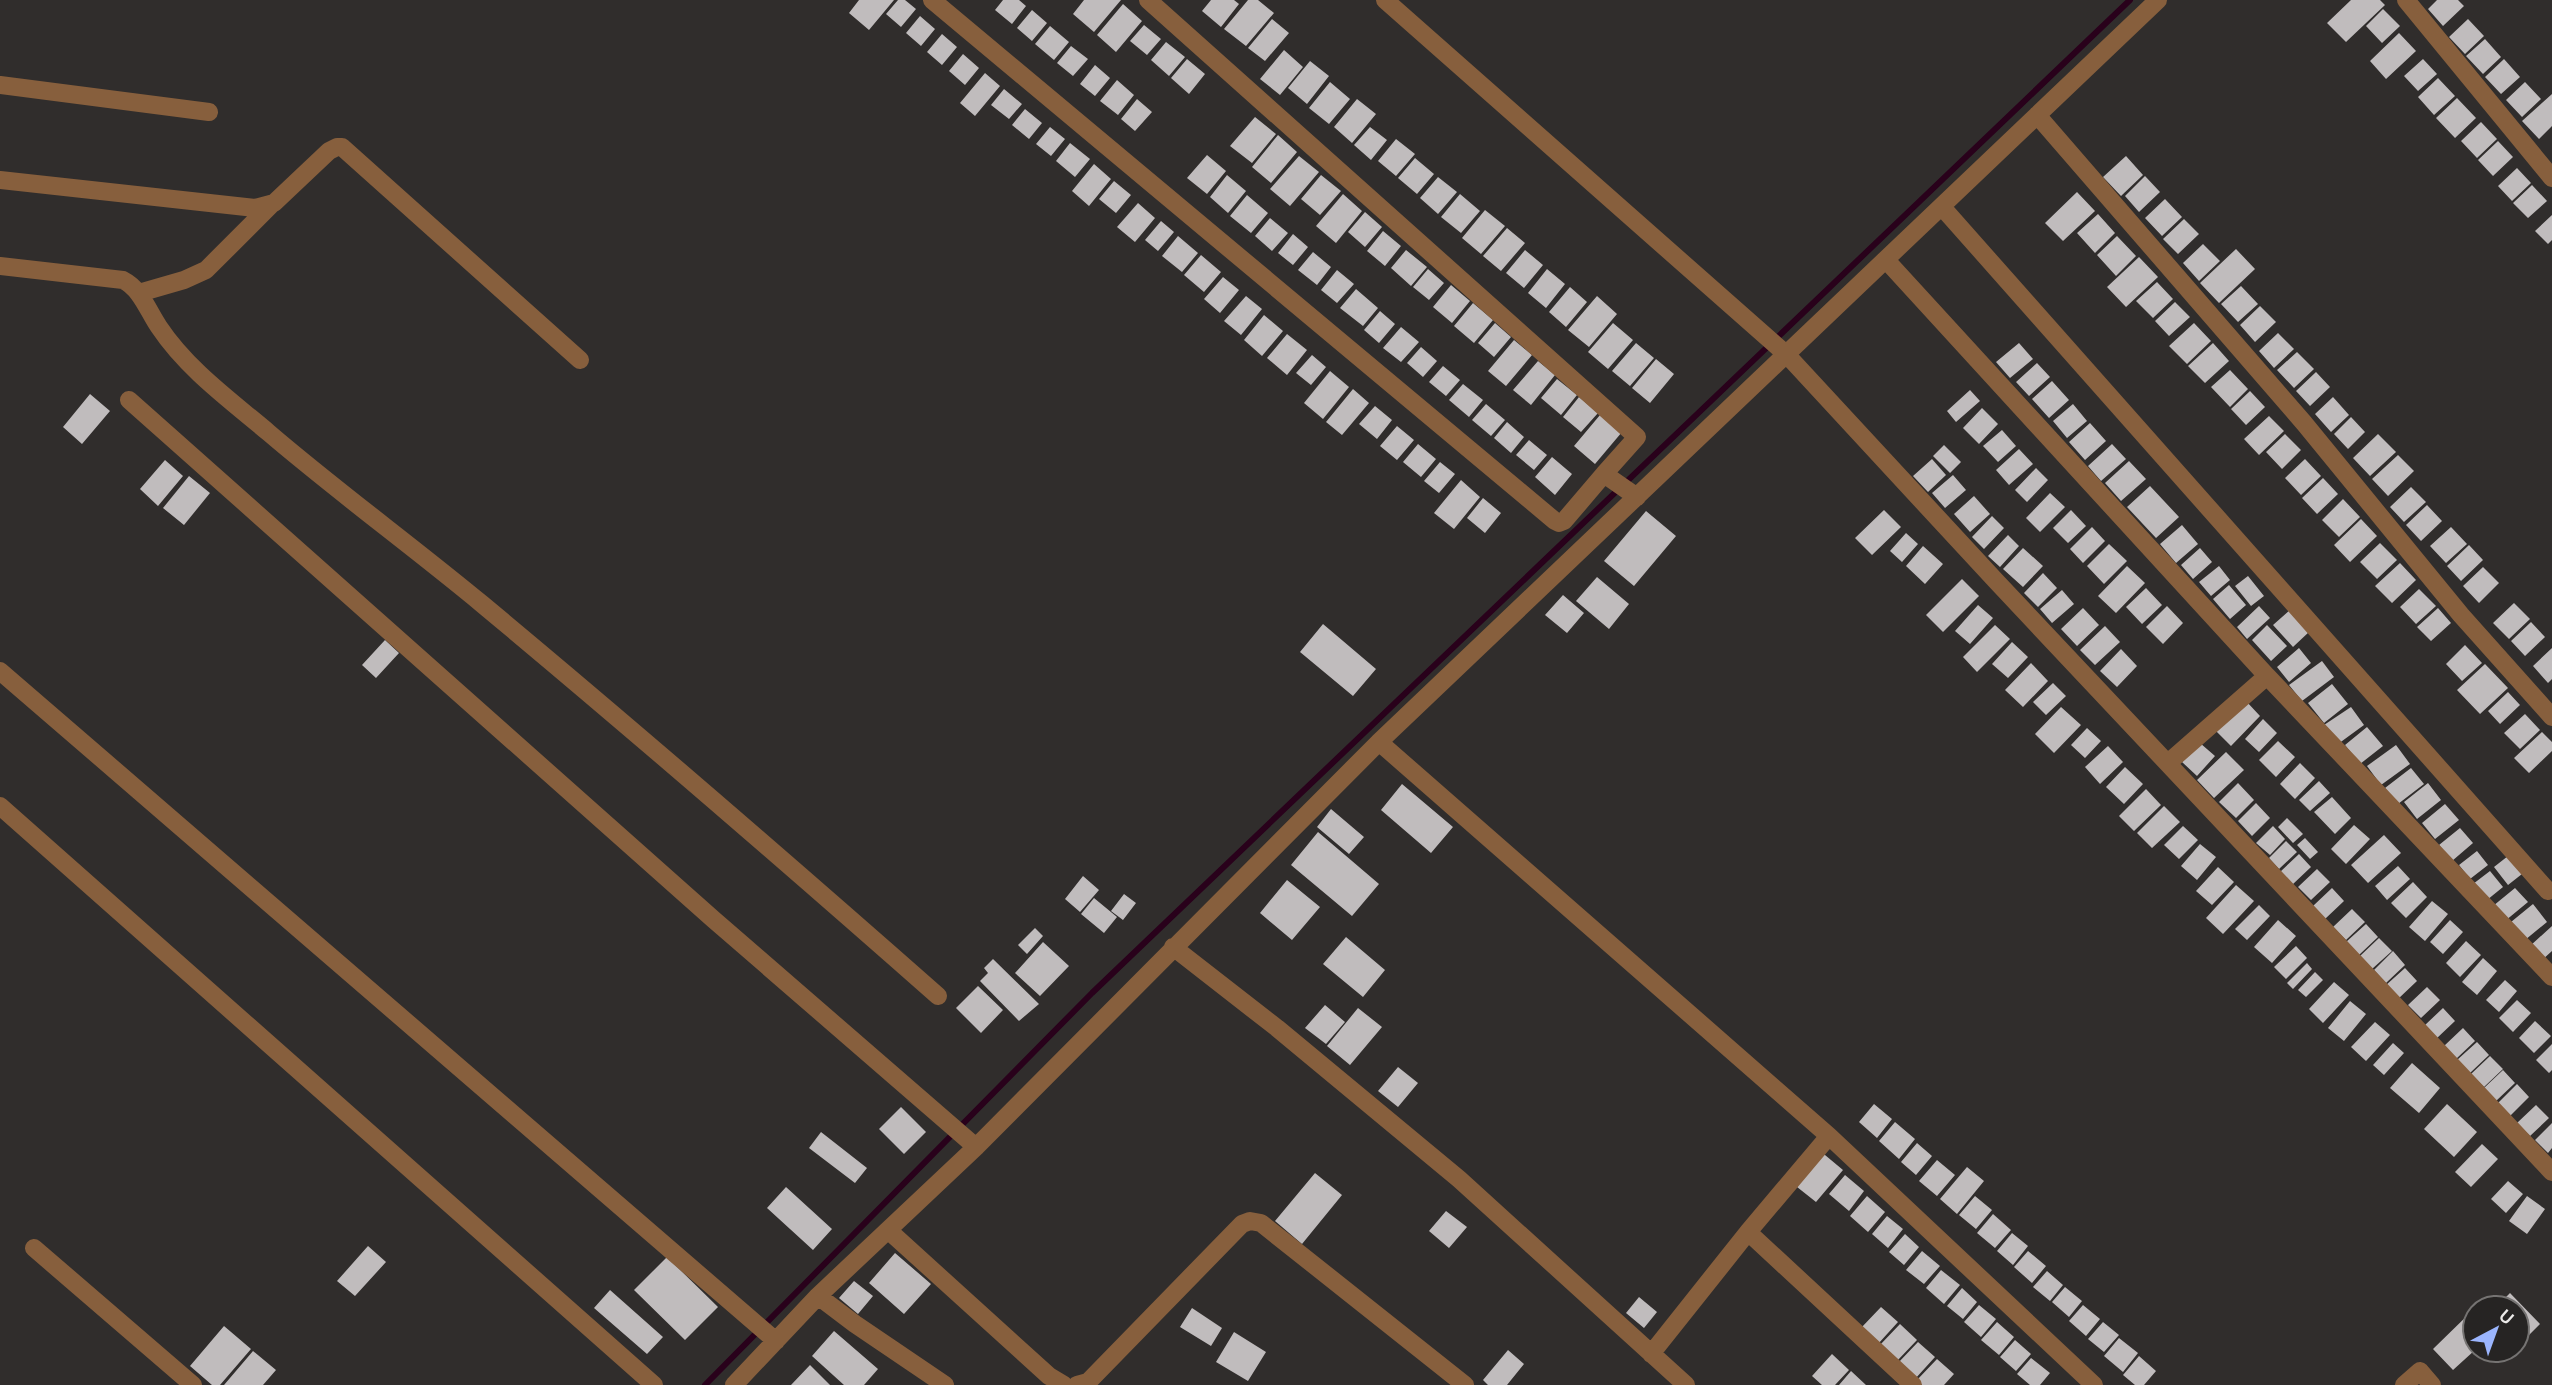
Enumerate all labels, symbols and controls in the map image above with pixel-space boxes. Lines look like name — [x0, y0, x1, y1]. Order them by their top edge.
north arrow — [2461, 1294, 2531, 1364]
text: U — [2494, 1304, 2519, 1330]

